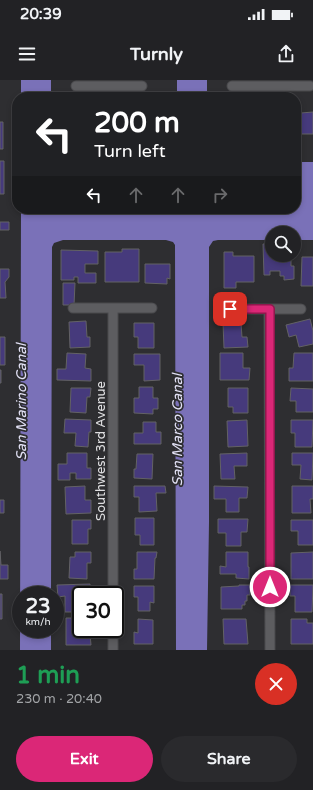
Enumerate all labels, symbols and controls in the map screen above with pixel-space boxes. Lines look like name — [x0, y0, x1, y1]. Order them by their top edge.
text: 20:39 — [20, 5, 62, 23]
icon: menu — [16, 43, 38, 65]
text: Turnly — [130, 43, 183, 65]
icon: share — [275, 43, 297, 65]
text: 200 m — [94, 106, 180, 140]
icon: left — [28, 108, 80, 160]
text: Turn left — [94, 140, 166, 162]
icon: left — [83, 184, 105, 206]
icon: ahead — [125, 184, 147, 206]
icon: ahead — [167, 184, 189, 206]
icon: right — [209, 184, 231, 206]
map controls — [265, 226, 301, 262]
button: search — [265, 226, 301, 262]
pin — [213, 292, 247, 326]
icon: arrive — [219, 298, 241, 320]
water label: San Marino Canal — [13, 342, 30, 461]
water label: San Marco Canal — [169, 372, 186, 486]
street label: Southwest 3rd Avenue — [93, 381, 109, 521]
position arrow — [249, 566, 291, 608]
speed limit sign: 30 — [72, 586, 124, 638]
text: 23 — [25, 595, 51, 619]
text: km/h — [25, 616, 51, 628]
text: 1 min — [16, 661, 80, 690]
button: close — [255, 663, 297, 705]
text: 230 m · 20:40 — [16, 691, 102, 707]
button: Exit — [16, 736, 153, 782]
button: Share — [161, 736, 297, 782]

